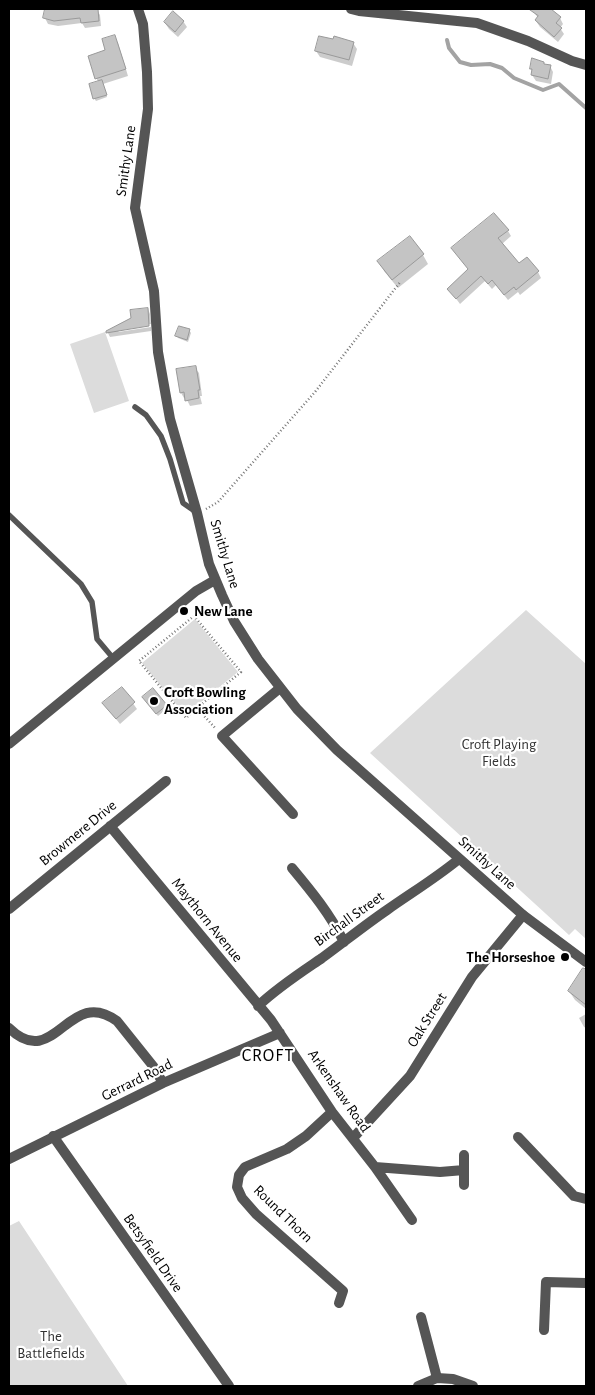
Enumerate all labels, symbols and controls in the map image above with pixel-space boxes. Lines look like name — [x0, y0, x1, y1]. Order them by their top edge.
street label: Smithy Lane — [112, 124, 140, 198]
street label: Smithy Lane — [206, 517, 244, 591]
place label: New Lane — [194, 602, 253, 620]
marker: New Lane — [178, 605, 190, 617]
place label: Croft Bowling Association — [164, 683, 246, 718]
marker: Croft Bowling Association — [148, 695, 160, 707]
park label: Croft Playing Fields — [462, 735, 536, 770]
street label: Browmere Drive — [36, 796, 120, 870]
street label: Smithy Lane — [454, 832, 520, 894]
street label: Maythorn Avenue — [167, 874, 247, 966]
street label: Birchall Street — [310, 888, 388, 950]
place label: The Horseshoe — [466, 948, 555, 966]
marker: The Horseshoe — [559, 951, 571, 963]
street label: Oak Street — [403, 989, 451, 1051]
district label: CROFT — [241, 1045, 295, 1067]
street label: Arkenshaw Road — [304, 1046, 374, 1136]
street label: Gerrard Road — [99, 1055, 175, 1105]
street label: Round Thorn — [250, 1181, 316, 1247]
street label: Betsyfield Drive — [119, 1210, 187, 1296]
park label: The Battlefields — [17, 1327, 85, 1362]

